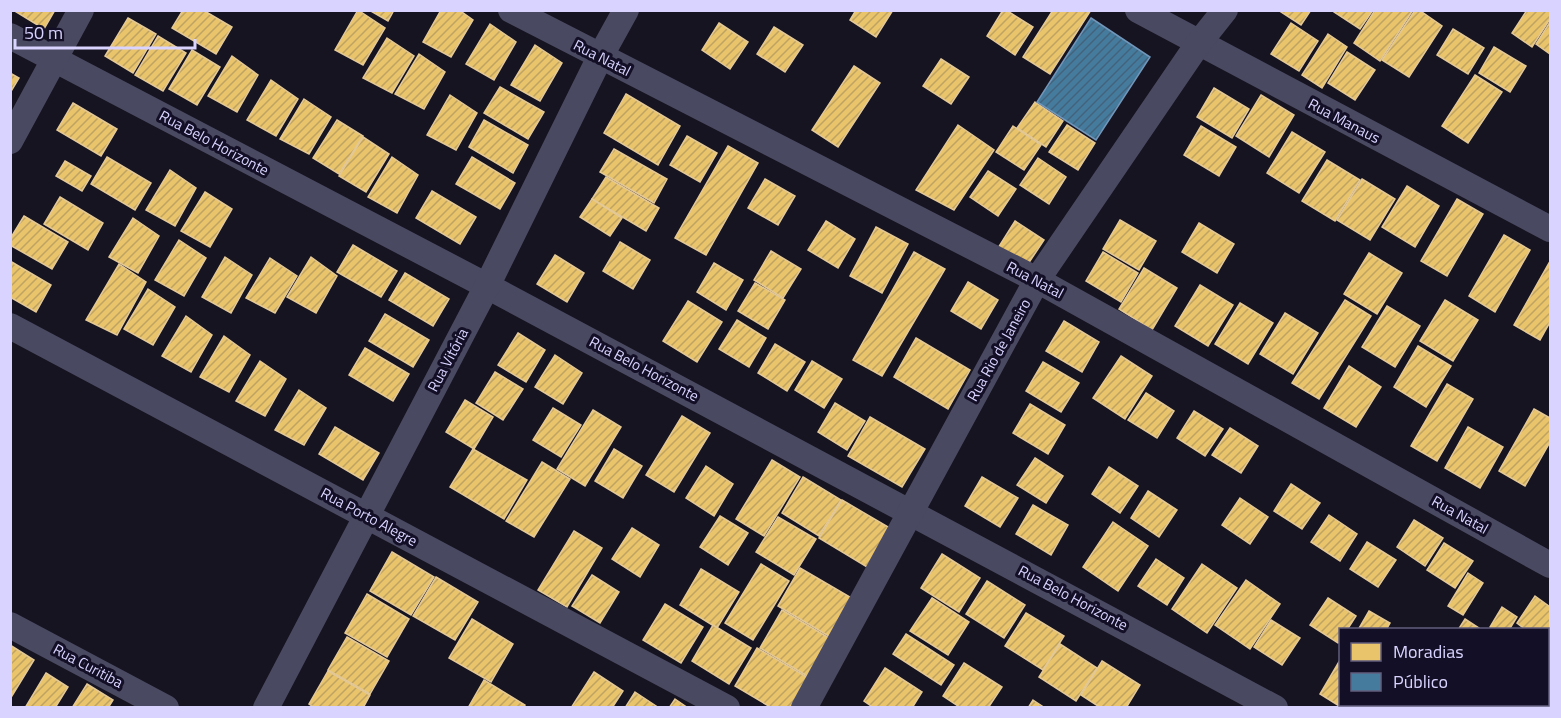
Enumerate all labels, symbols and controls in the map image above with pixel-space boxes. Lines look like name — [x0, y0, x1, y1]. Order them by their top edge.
scale bar — [15, 12, 195, 50]
text: 50 m — [24, 19, 63, 46]
street label: Rua Natal — [569, 33, 635, 82]
street label: Rua Manaus — [1304, 92, 1384, 149]
street label: Rua Belo Horizonte — [155, 104, 273, 181]
street label: Rua Natal — [1003, 255, 1068, 304]
street label: Rua Rio de Janeiro — [961, 294, 1036, 405]
street label: Rua Vitória — [421, 323, 474, 396]
street label: Rua Belo Horizonte — [585, 330, 703, 407]
street label: Rua Porto Alegre — [317, 481, 422, 552]
street label: Rua Natal — [1428, 490, 1493, 540]
street label: Rua Belo Horizonte — [1014, 559, 1132, 636]
legend — [1339, 628, 1549, 706]
street label: Rua Curitiba — [49, 637, 128, 694]
text: Moradias — [1393, 638, 1464, 665]
text: Público — [1393, 668, 1448, 695]

